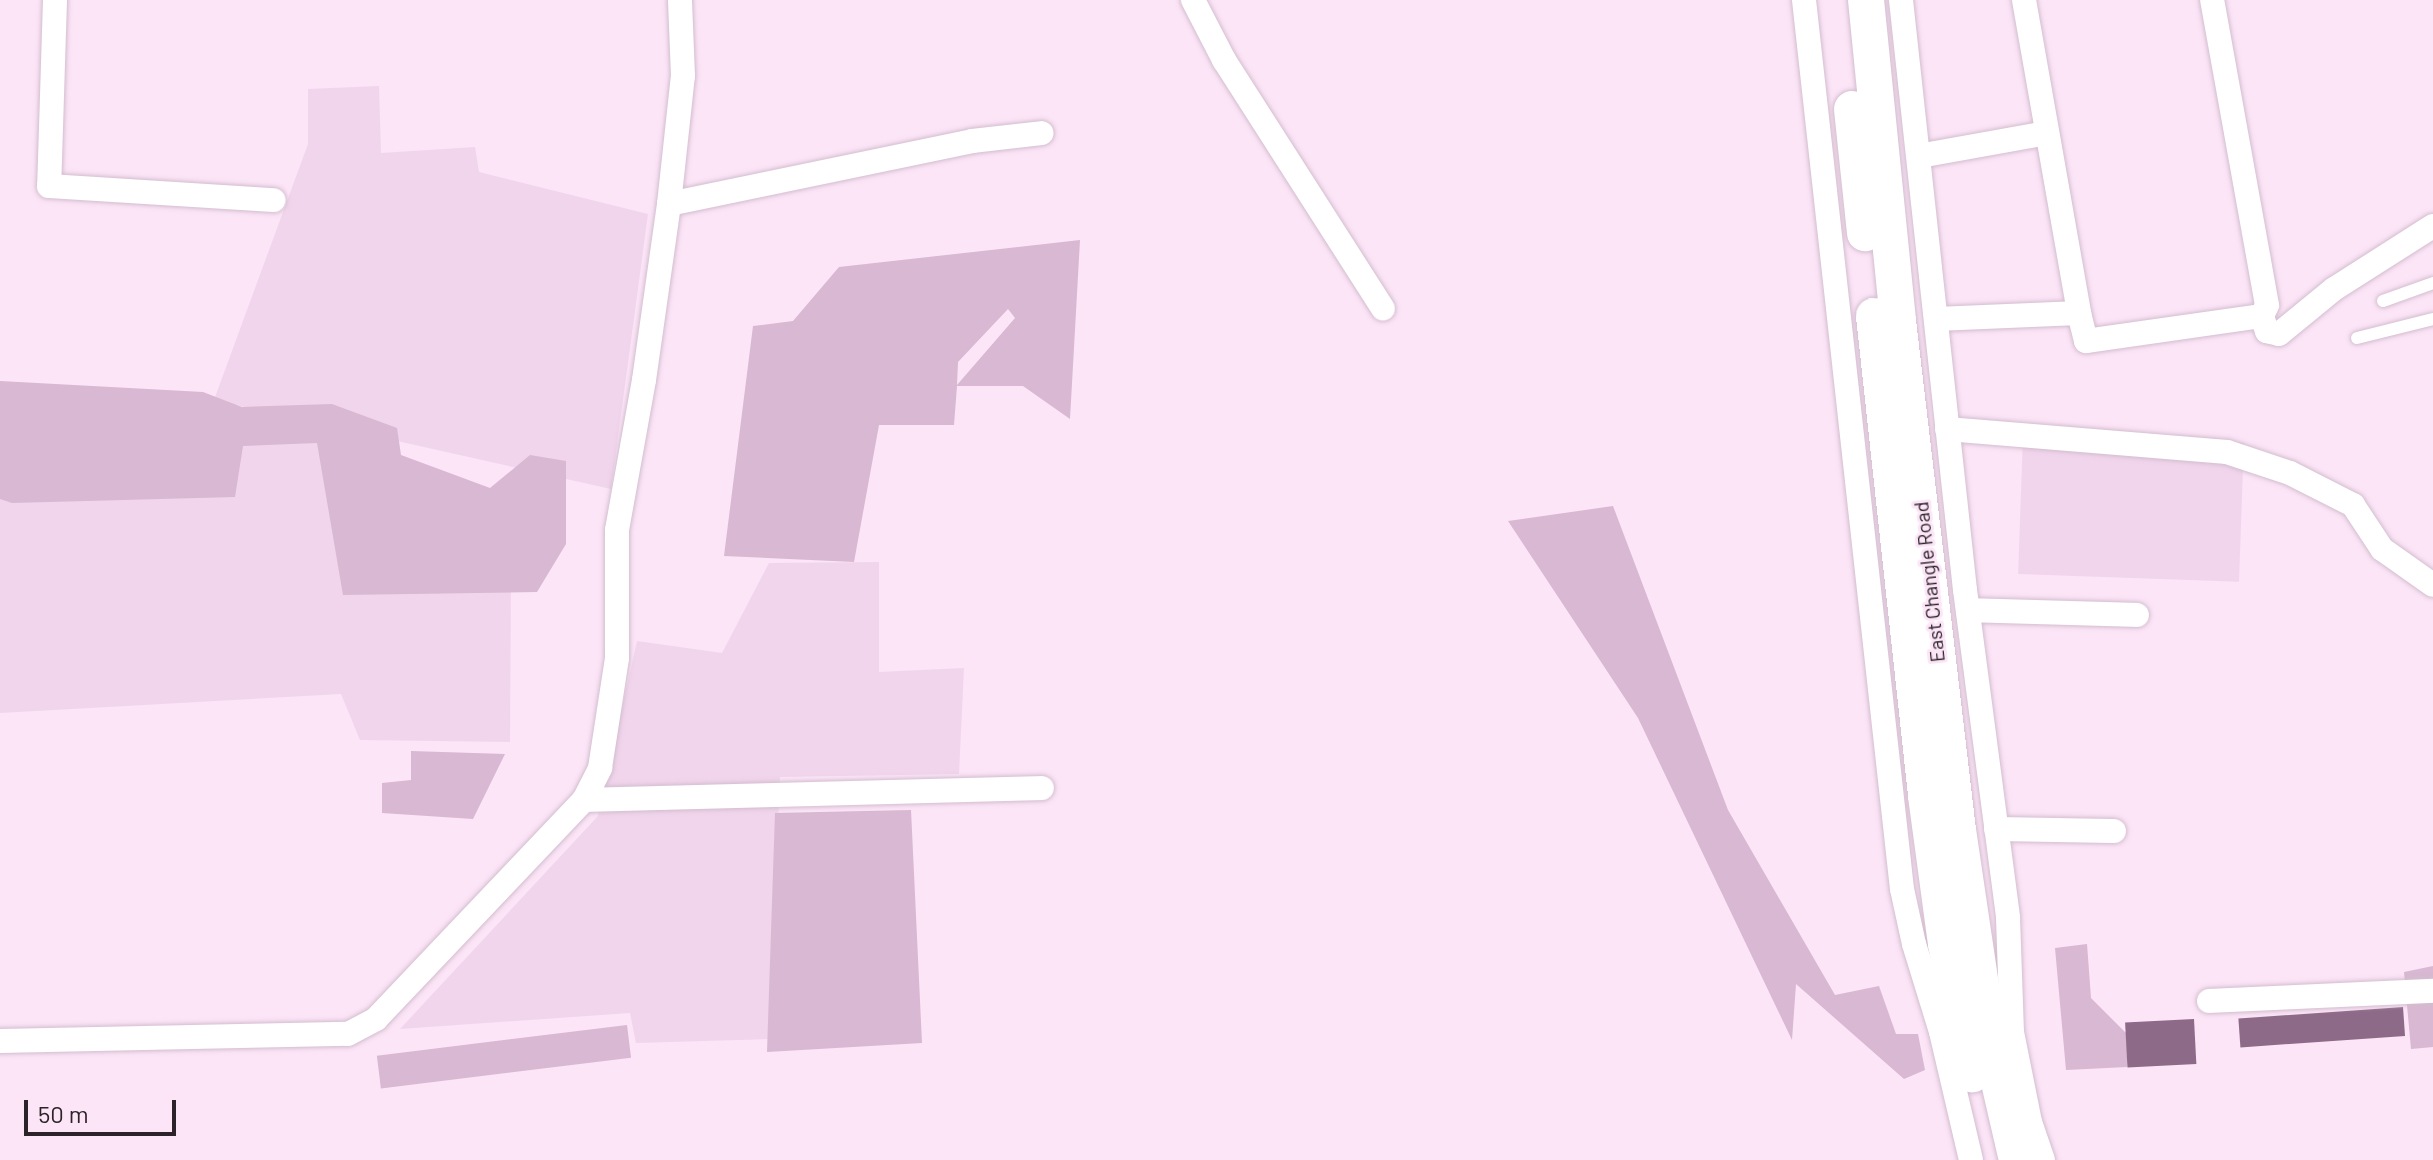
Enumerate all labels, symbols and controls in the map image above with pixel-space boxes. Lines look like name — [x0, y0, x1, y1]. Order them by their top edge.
street label: East Changle Road — [1909, 501, 1949, 663]
scale bar — [28, 1084, 180, 1134]
text: 50 m — [38, 1099, 89, 1128]

